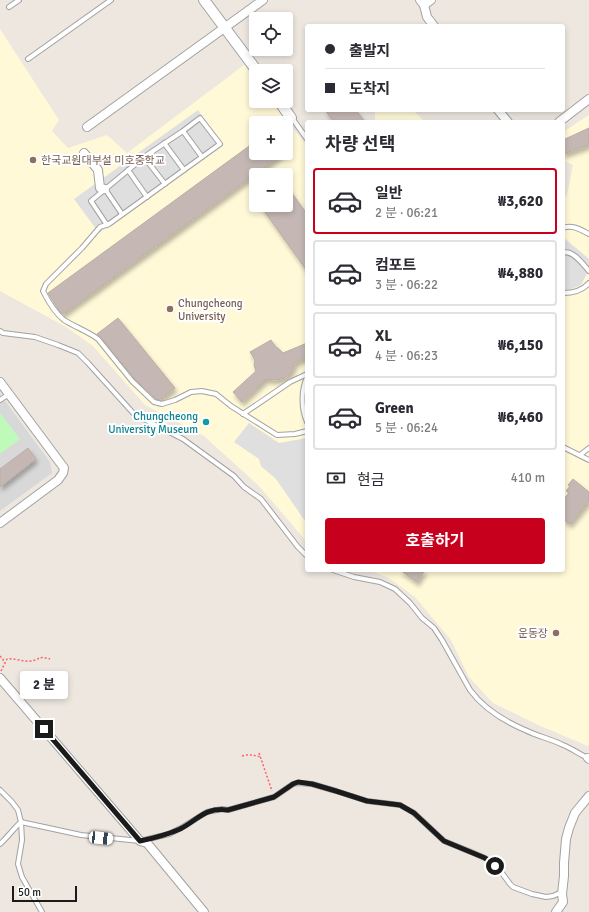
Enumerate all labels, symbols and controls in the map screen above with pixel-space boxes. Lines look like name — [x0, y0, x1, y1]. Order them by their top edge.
map controls — [249, 12, 293, 212]
button: locate — [249, 12, 293, 56]
text: 출발지 — [349, 42, 390, 60]
button: layers — [249, 64, 293, 108]
text: 도착지 — [349, 80, 390, 98]
button: + — [249, 116, 293, 160]
text: 차량 선택 — [325, 133, 395, 155]
place label: 한국교원대부설 미호중학교 — [41, 154, 165, 167]
marker: 한국교원대부설 미호중학교 — [28, 155, 38, 165]
button: − — [249, 168, 293, 212]
icon: car — [327, 183, 363, 219]
text: 일반 — [375, 184, 403, 202]
text: ₩3,620 — [498, 192, 543, 210]
text: 2 분 · 06:21 — [375, 205, 438, 221]
icon: car — [327, 255, 363, 291]
text: 컴포트 — [375, 256, 416, 274]
text: ₩4,880 — [498, 264, 543, 282]
text: 3 분 · 06:22 — [375, 277, 438, 293]
place label: Chungcheong University — [178, 297, 243, 323]
marker: Chungcheong University — [165, 304, 175, 314]
icon: car — [327, 327, 363, 363]
text: XL — [375, 327, 392, 345]
text: ₩6,150 — [498, 336, 543, 354]
text: 4 분 · 06:23 — [375, 348, 438, 364]
icon: car — [327, 399, 363, 435]
text: Green — [375, 399, 414, 417]
text: ₩6,460 — [498, 408, 543, 426]
place label: Chungcheong University Museum — [108, 410, 198, 436]
marker: Chungcheong University Museum — [201, 417, 211, 427]
text: 5 분 · 06:24 — [375, 420, 438, 436]
icon: cash — [325, 467, 347, 489]
text: 410 m — [511, 470, 545, 486]
text: 현금 — [357, 471, 385, 489]
button: 호출하기 — [325, 518, 545, 564]
place label: 운동장 — [518, 627, 548, 640]
marker: 운동장 — [551, 628, 561, 638]
callout: 2 분 — [20, 671, 68, 699]
text: 2 분 — [33, 677, 55, 693]
route end — [35, 720, 53, 738]
car — [88, 831, 114, 845]
route start — [486, 857, 504, 875]
scale bar — [12, 884, 77, 903]
text: 50 m — [18, 886, 41, 899]

